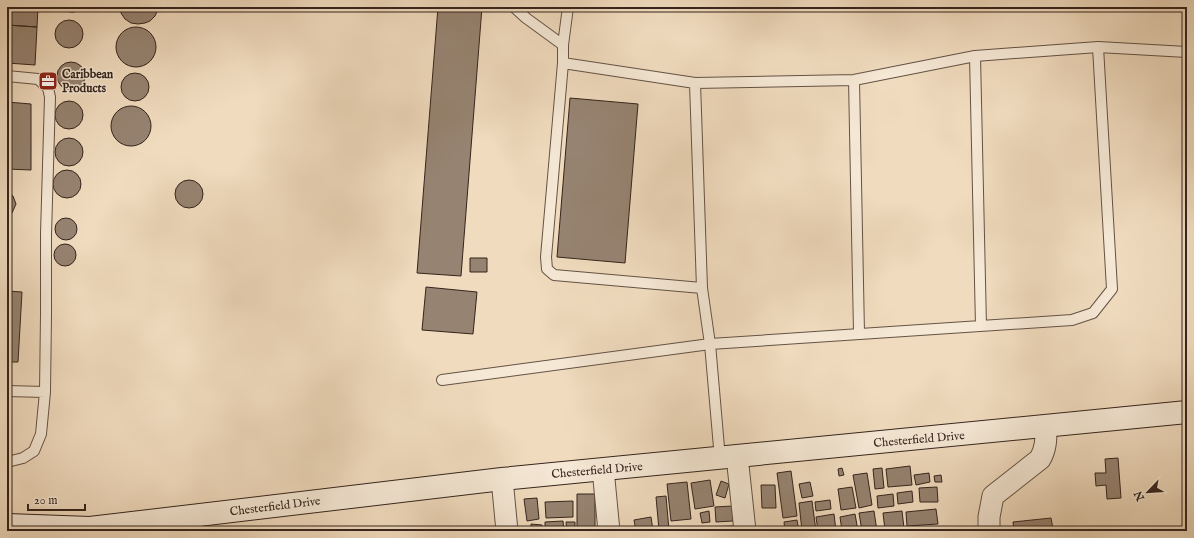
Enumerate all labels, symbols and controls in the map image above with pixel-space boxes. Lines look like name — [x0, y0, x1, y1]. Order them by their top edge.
place label: Caribbean Products — [62, 67, 114, 96]
office icon: Caribbean Products — [37, 70, 59, 92]
street label: Chesterfield Drive — [873, 428, 966, 451]
street label: Chesterfield Drive — [551, 459, 644, 482]
north arrow — [1128, 472, 1168, 512]
scale bar — [28, 486, 85, 512]
text: N — [1131, 488, 1149, 504]
text: 20 m — [34, 493, 57, 508]
street label: Chesterfield Drive — [229, 493, 322, 520]

